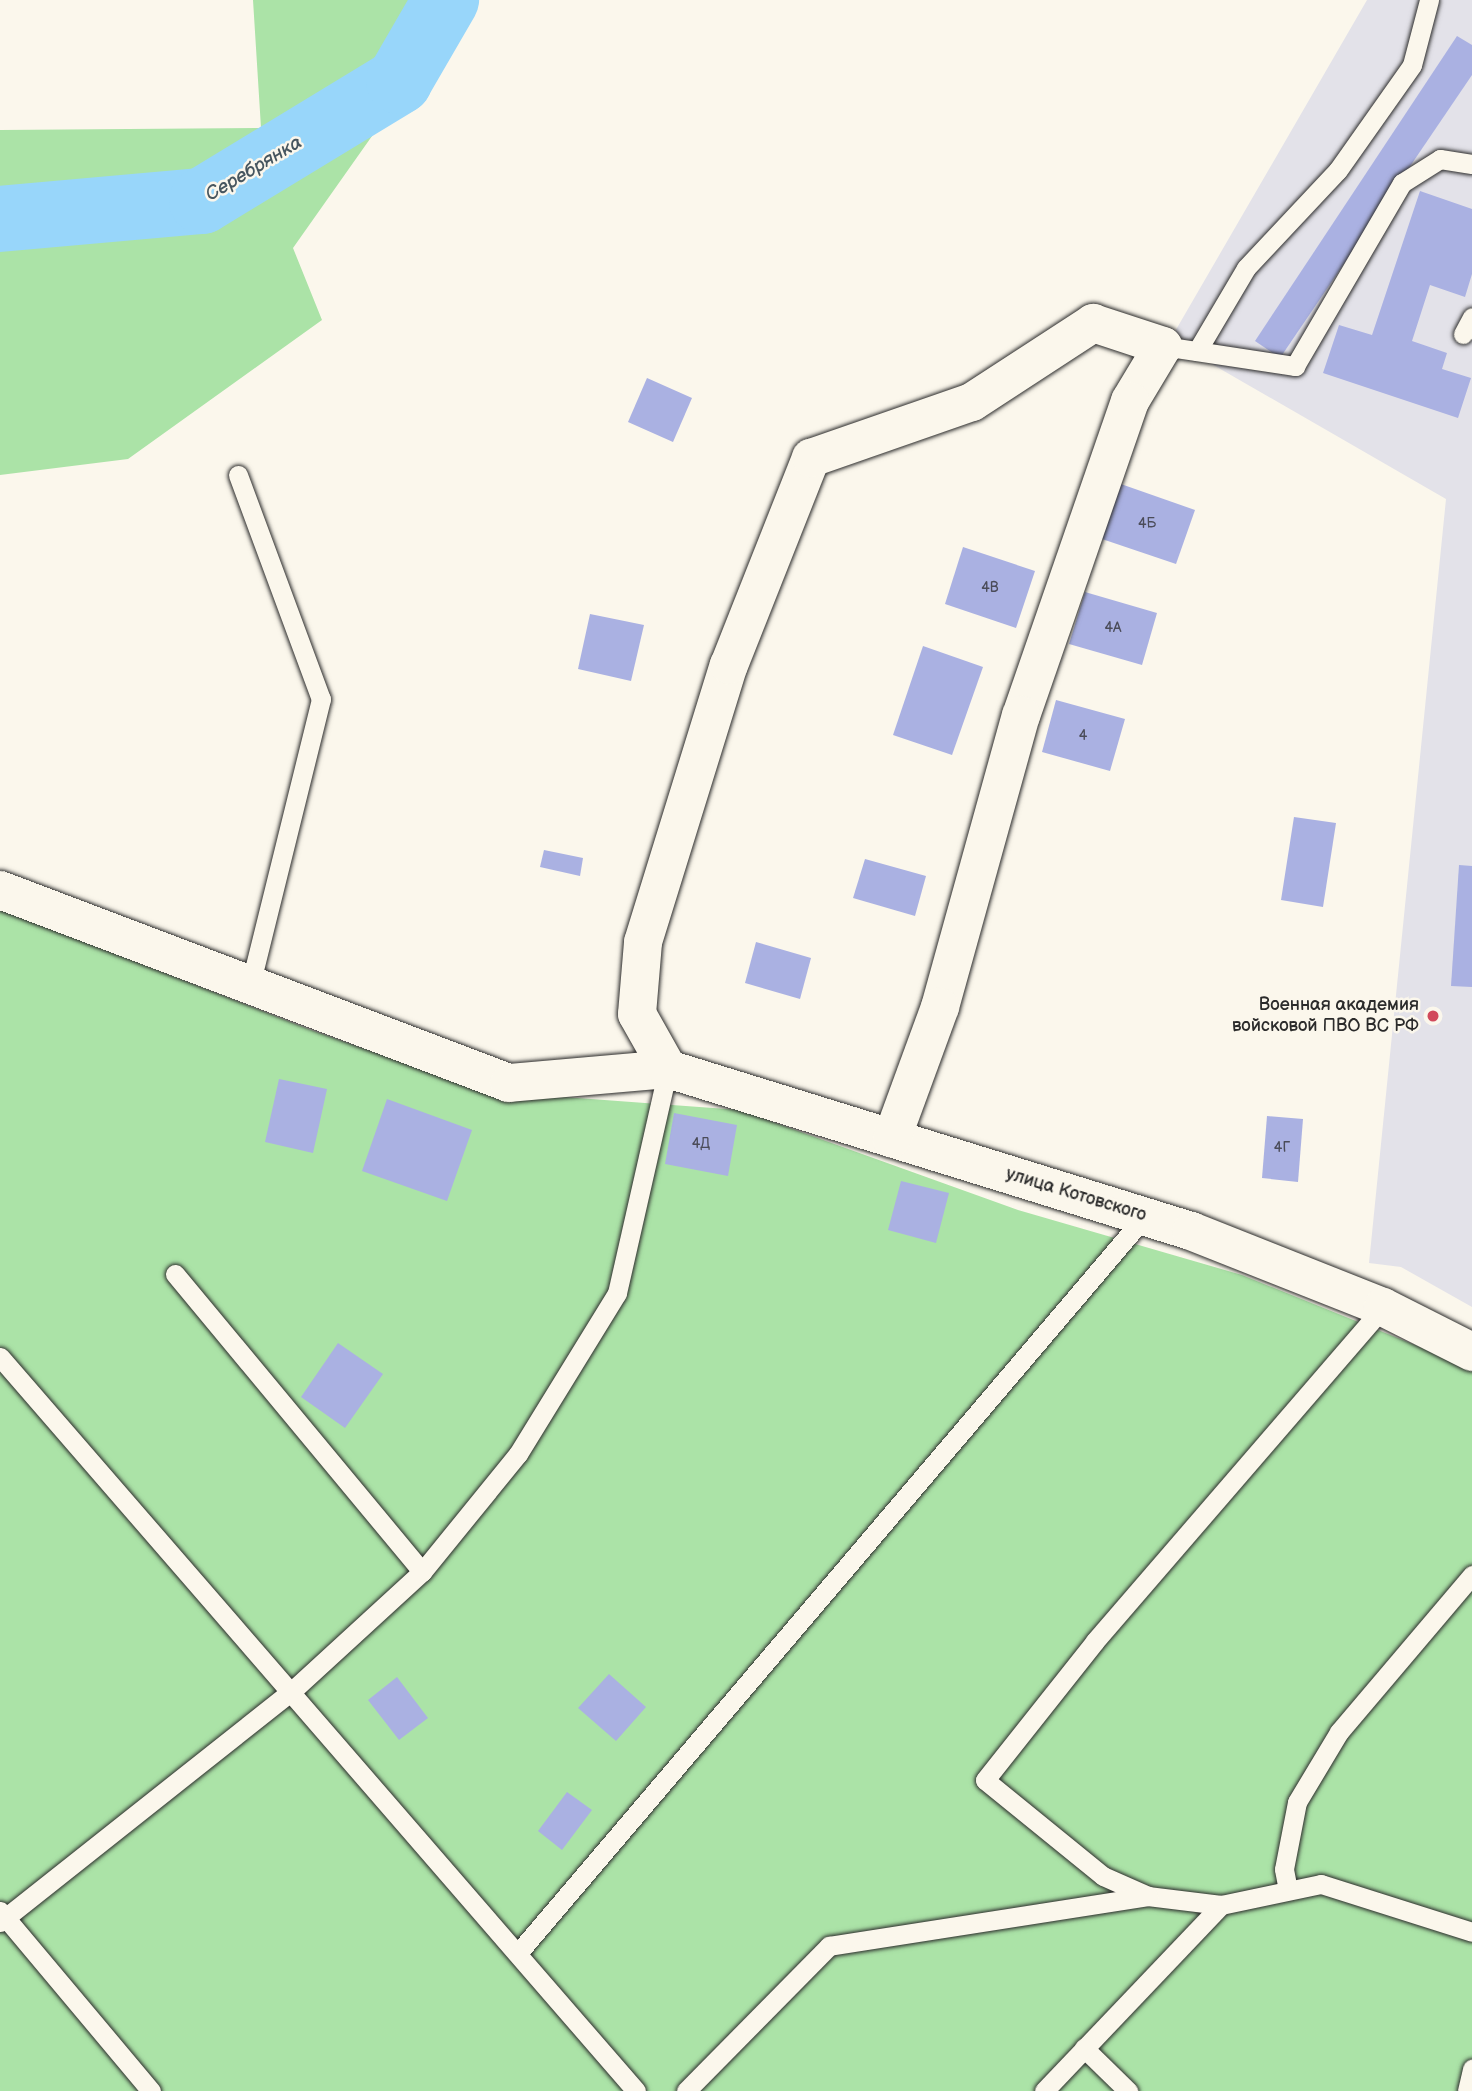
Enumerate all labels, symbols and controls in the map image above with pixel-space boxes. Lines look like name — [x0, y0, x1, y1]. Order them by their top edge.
water label: Серебрянка — [202, 131, 306, 207]
house number: 4Б — [1138, 516, 1156, 532]
house number: 4В — [981, 580, 999, 596]
house number: 4А — [1104, 620, 1122, 636]
house number: 4 — [1079, 728, 1087, 744]
place label: Военная академия войсковой ПВО ВС РФ — [1232, 995, 1419, 1038]
marker: Военная академия войсковой ПВО ВС РФ — [1425, 1008, 1441, 1024]
house number: 4Д — [692, 1136, 710, 1152]
house number: 4Г — [1274, 1140, 1290, 1156]
street label: улица Котовского — [1003, 1163, 1149, 1227]

